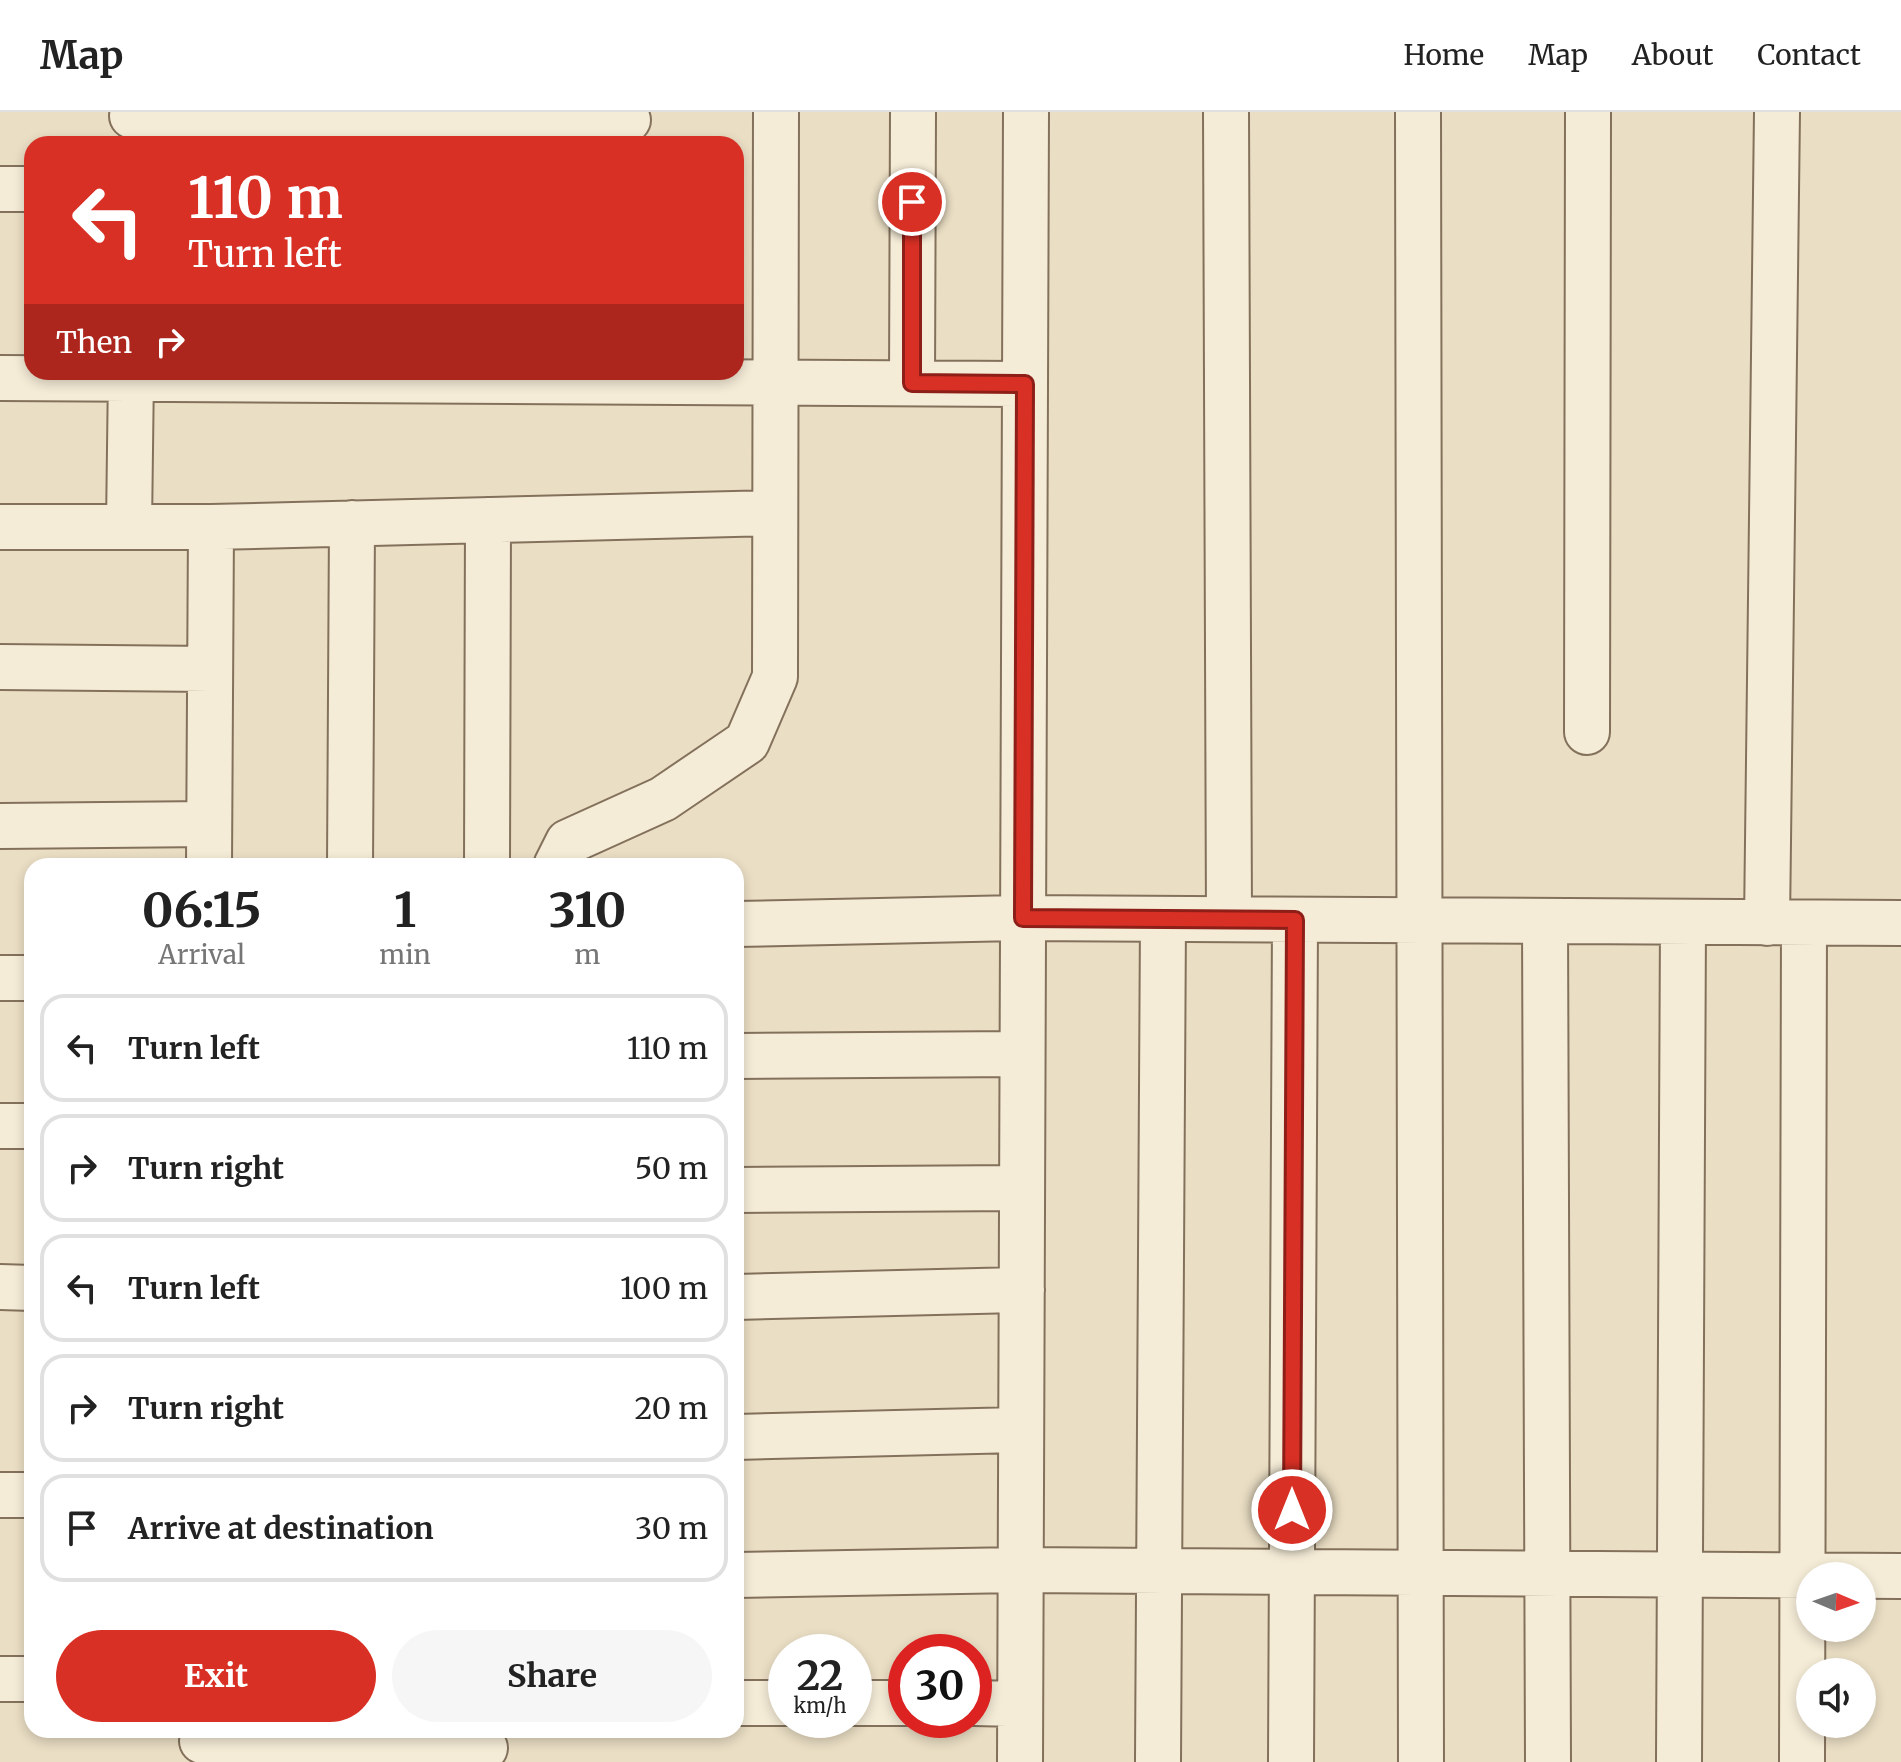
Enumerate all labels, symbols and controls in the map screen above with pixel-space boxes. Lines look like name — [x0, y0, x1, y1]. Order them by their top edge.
text: Map — [40, 32, 124, 79]
text: Home — [1403, 37, 1484, 73]
text: Map — [1528, 37, 1588, 73]
text: About — [1632, 37, 1713, 73]
text: Contact — [1757, 37, 1861, 73]
text: 110 m — [188, 163, 343, 233]
icon: left — [56, 168, 160, 272]
pin — [878, 168, 946, 236]
icon: arrive — [890, 180, 934, 224]
text: Turn left — [188, 232, 342, 277]
icon: right — [148, 320, 192, 364]
text: Then — [56, 323, 132, 361]
text: 06:15 — [142, 880, 262, 940]
text: 1 — [394, 880, 416, 940]
text: 310 — [549, 880, 626, 940]
text: Arrival — [158, 938, 245, 971]
text: min — [379, 938, 431, 971]
text: m — [574, 938, 600, 971]
icon: left — [60, 1026, 104, 1070]
text: Turn left — [128, 1029, 260, 1067]
text: 110 m — [627, 1029, 708, 1067]
icon: right — [60, 1146, 104, 1190]
text: Turn right — [128, 1149, 284, 1187]
text: 50 m — [635, 1149, 708, 1187]
icon: left — [60, 1266, 104, 1310]
text: Turn left — [128, 1269, 260, 1307]
text: 100 m — [620, 1269, 708, 1307]
icon: right — [60, 1386, 104, 1430]
text: Turn right — [128, 1389, 284, 1427]
text: 20 m — [635, 1389, 708, 1427]
position arrow — [1250, 1468, 1334, 1552]
icon: arrive — [60, 1506, 104, 1550]
text: Arrive at destination — [128, 1509, 434, 1547]
text: 30 m — [635, 1509, 708, 1547]
north arrow — [1796, 1562, 1876, 1642]
map controls — [1796, 1562, 1876, 1738]
button: Exit — [56, 1630, 376, 1722]
button: Share — [392, 1630, 712, 1722]
speed limit sign: 30 — [888, 1634, 992, 1738]
text: 22 — [797, 1651, 843, 1701]
button: sound — [1796, 1658, 1876, 1738]
text: km/h — [794, 1693, 846, 1718]

